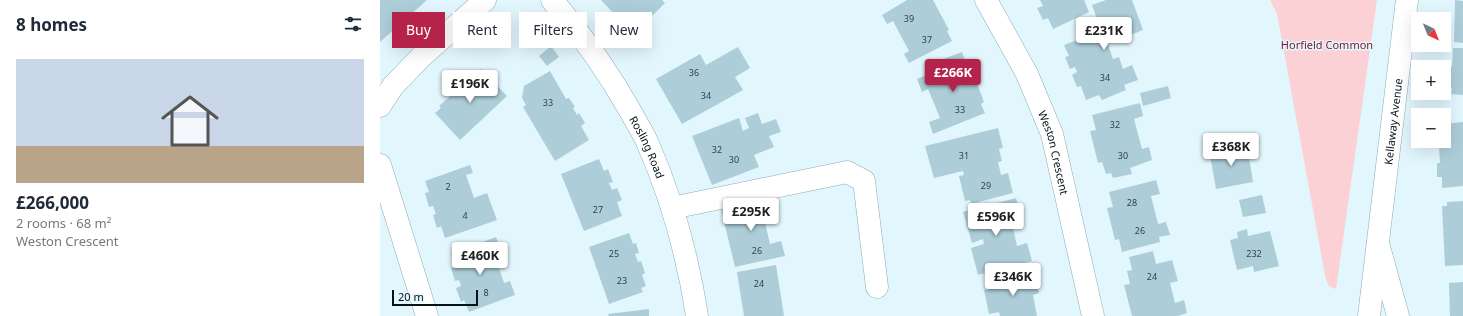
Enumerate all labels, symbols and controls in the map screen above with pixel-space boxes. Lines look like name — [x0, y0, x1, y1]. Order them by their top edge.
chip: Buy — [392, 12, 445, 48]
chip: Rent — [453, 12, 511, 48]
chip: Filters — [519, 12, 587, 48]
chip: New — [595, 12, 652, 48]
house number: 39 — [904, 12, 914, 25]
north arrow — [1411, 12, 1451, 52]
map controls — [1411, 12, 1451, 148]
text: 8 homes — [16, 13, 87, 36]
icon: filters — [342, 13, 364, 35]
pin: £231K — [1076, 17, 1132, 51]
text: £231K — [1085, 21, 1123, 39]
house number: 37 — [922, 33, 932, 46]
park label: Horfield Common — [1281, 37, 1373, 52]
pin: £266K — [925, 59, 981, 93]
button: + — [1411, 60, 1451, 100]
text: £266K — [934, 63, 972, 81]
house number: 36 — [689, 66, 699, 79]
pin: £196K — [442, 70, 498, 104]
house number: 34 — [1100, 71, 1110, 84]
text: £196K — [451, 74, 489, 92]
street label: Kellaway Avenue — [1380, 77, 1405, 165]
icon: home — [154, 85, 226, 157]
house number: 34 — [701, 89, 711, 102]
house number: 33 — [543, 96, 553, 109]
house number: 33 — [955, 103, 965, 116]
street label: Weston Crescent — [1035, 108, 1073, 196]
button: − — [1411, 108, 1451, 148]
street label: Rosling Road — [627, 113, 669, 180]
house number: 32 — [1110, 118, 1120, 131]
pin: £368K — [1203, 133, 1259, 167]
text: £368K — [1212, 137, 1250, 155]
house number: 32 — [712, 143, 722, 156]
house number: 31 — [959, 149, 969, 162]
house number: 30 — [1118, 149, 1128, 162]
house number: 30 — [729, 153, 739, 166]
house number: 29 — [981, 179, 991, 192]
house number: 2 — [445, 180, 451, 193]
text: £266,000 — [16, 191, 89, 214]
house number: 28 — [1127, 196, 1137, 209]
pin: £295K — [723, 198, 779, 232]
text: £295K — [732, 202, 770, 220]
house number: 27 — [593, 203, 603, 216]
pin: £596K — [968, 203, 1024, 237]
text: £596K — [977, 207, 1015, 225]
house number: 4 — [462, 209, 468, 222]
text: 2 rooms · 68 m² — [16, 214, 111, 232]
house number: 26 — [1135, 224, 1145, 237]
text: Weston Crescent — [16, 232, 119, 250]
pin: £460K — [452, 242, 508, 276]
house number: 26 — [752, 244, 762, 257]
text: £460K — [461, 246, 499, 264]
house number: 25 — [609, 247, 619, 260]
house number: 232 — [1246, 247, 1262, 260]
pin: £346K — [985, 263, 1041, 297]
text: £346K — [994, 267, 1032, 285]
house number: 24 — [1147, 270, 1157, 283]
house number: 23 — [617, 274, 627, 287]
house number: 24 — [754, 277, 764, 290]
house number: 8 — [483, 286, 489, 299]
scale bar — [392, 288, 478, 307]
text: 20 m — [398, 289, 424, 304]

